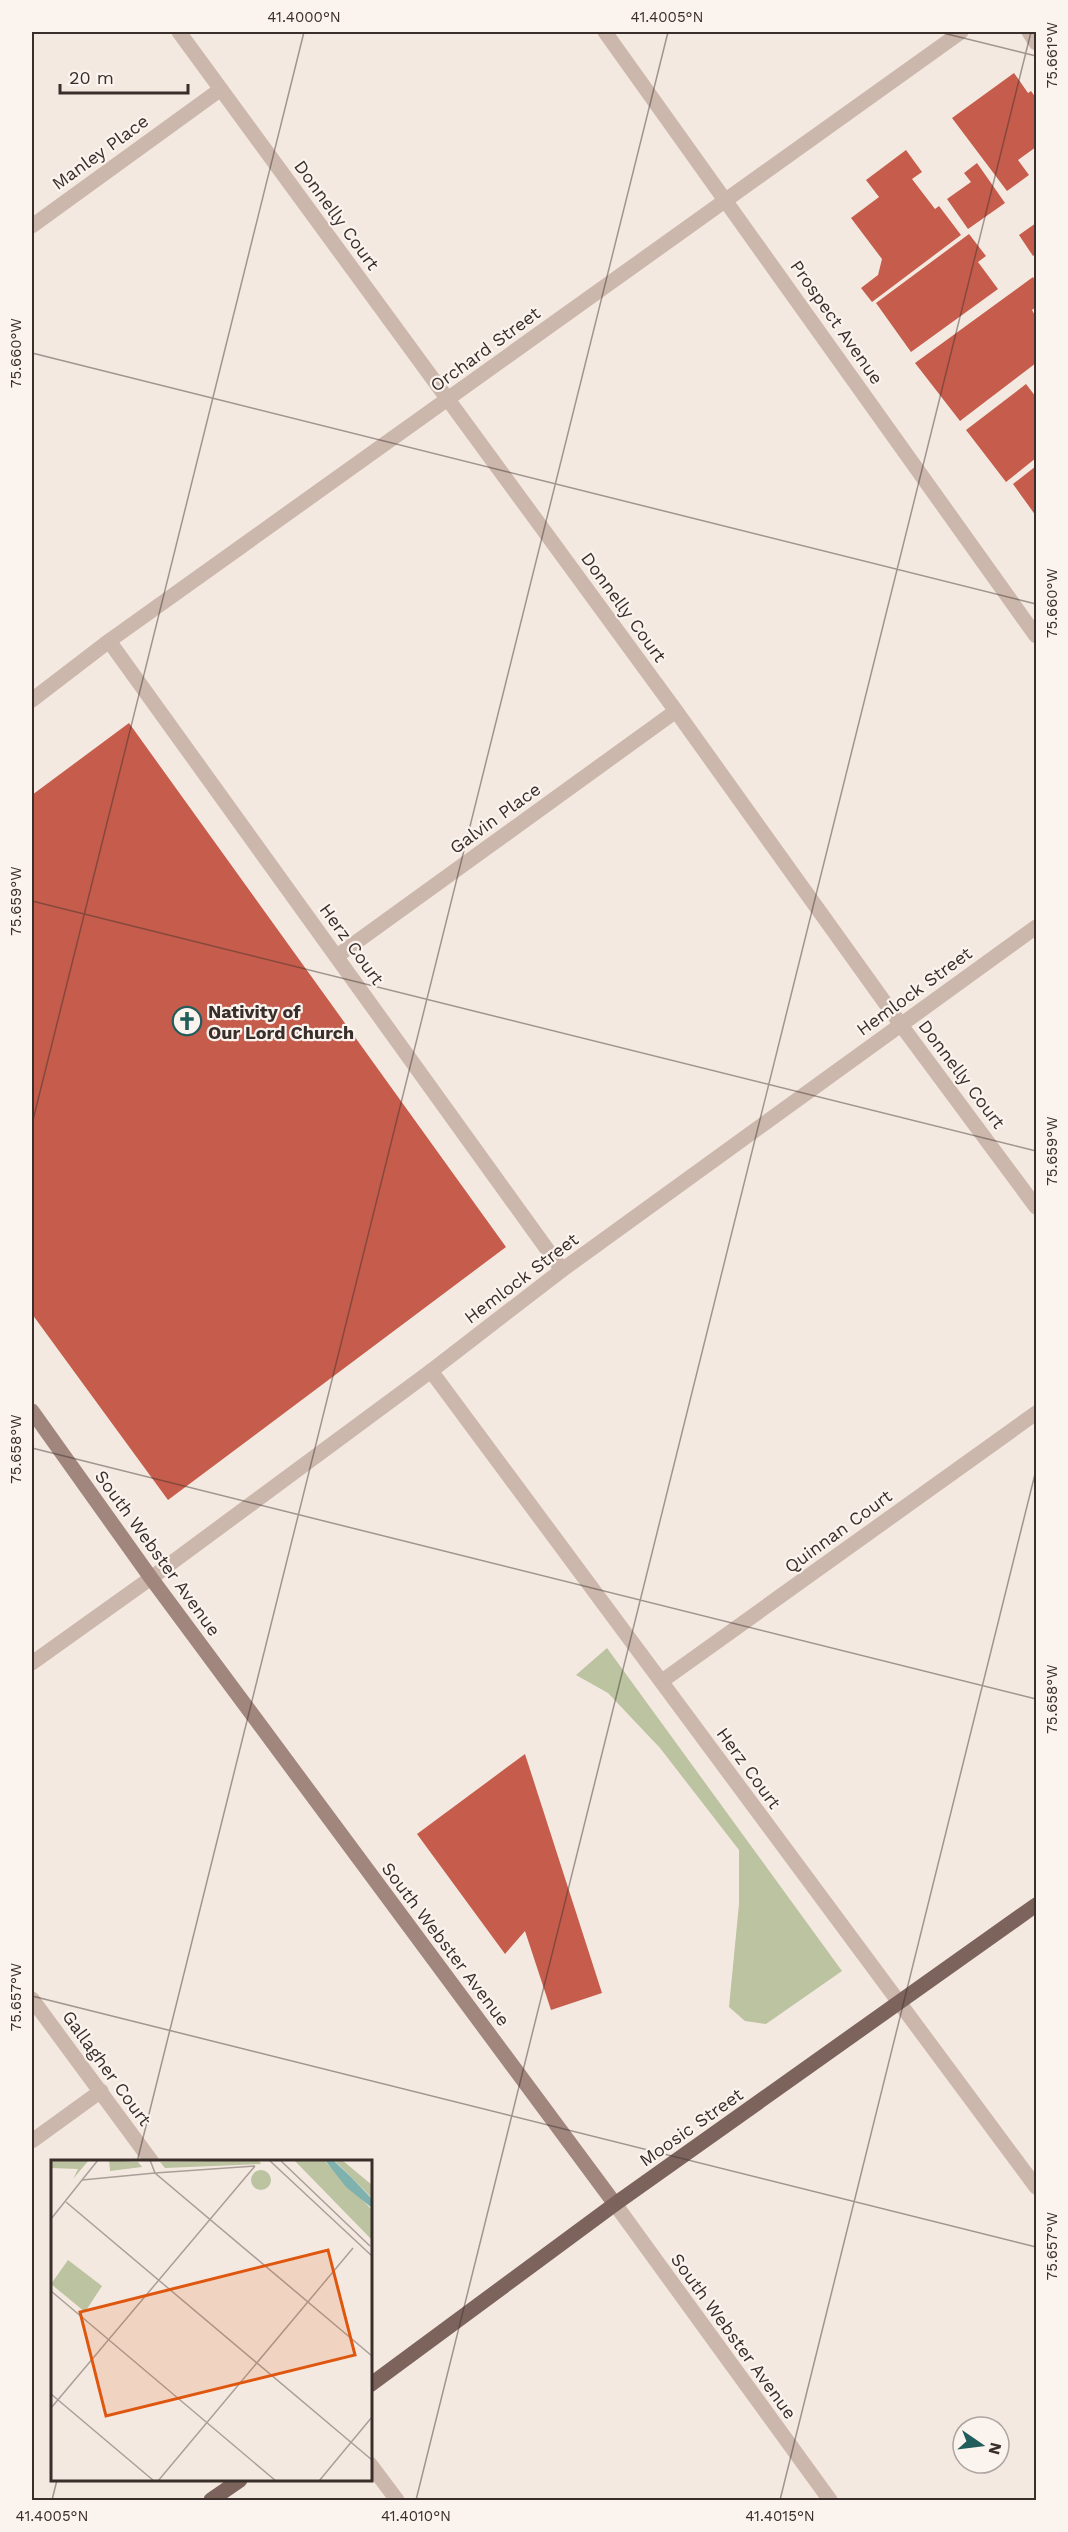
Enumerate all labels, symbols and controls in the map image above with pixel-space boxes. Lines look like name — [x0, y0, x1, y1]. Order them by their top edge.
text: 41.4000°N — [267, 8, 341, 26]
text: 41.4005°N — [630, 8, 704, 26]
text: 75.661°W — [1043, 22, 1061, 88]
scale bar — [60, 57, 188, 95]
text: 20 m — [69, 67, 114, 88]
street label: Manley Place — [48, 110, 152, 194]
street label: Donnelly Court — [290, 156, 384, 274]
street label: Prospect Avenue — [786, 256, 888, 388]
street label: Orchard Street — [426, 302, 544, 396]
text: 75.660°W — [7, 318, 25, 388]
street label: Donnelly Court — [577, 548, 671, 666]
text: 75.660°W — [1043, 568, 1061, 638]
street label: Galvin Place — [446, 778, 544, 858]
text: 75.659°W — [7, 866, 25, 936]
street label: Herz Court — [316, 899, 389, 989]
street label: Hemlock Street — [852, 942, 976, 1040]
place label: Nativity of Our Lord Church — [208, 1001, 354, 1043]
church icon: Nativity of Our Lord Church — [171, 1005, 203, 1037]
street label: Donnelly Court — [914, 1016, 1010, 1133]
text: 75.659°W — [1043, 1116, 1061, 1186]
street label: Hemlock Street — [460, 1228, 582, 1328]
text: 75.658°W — [7, 1414, 25, 1484]
street label: South Webster Avenue — [91, 1466, 225, 1640]
street label: Quinnan Court — [780, 1485, 896, 1577]
text: 75.658°W — [1043, 1664, 1061, 1734]
street label: Herz Court — [713, 1723, 786, 1813]
street label: South Webster Avenue — [378, 1858, 514, 2030]
text: 75.657°W — [7, 1963, 25, 2031]
street label: Gallagher Court — [58, 2006, 156, 2130]
street label: Moosic Street — [635, 2083, 747, 2170]
inset map — [51, 2160, 372, 2481]
text: 75.657°W — [1043, 2212, 1061, 2280]
street label: South Webster Avenue — [667, 2249, 801, 2423]
north arrow — [951, 2415, 1011, 2475]
text: N — [984, 2440, 1006, 2457]
text: 41.4005°N — [15, 2507, 89, 2525]
text: 41.4010°N — [381, 2507, 451, 2525]
text: 41.4015°N — [745, 2507, 815, 2525]

